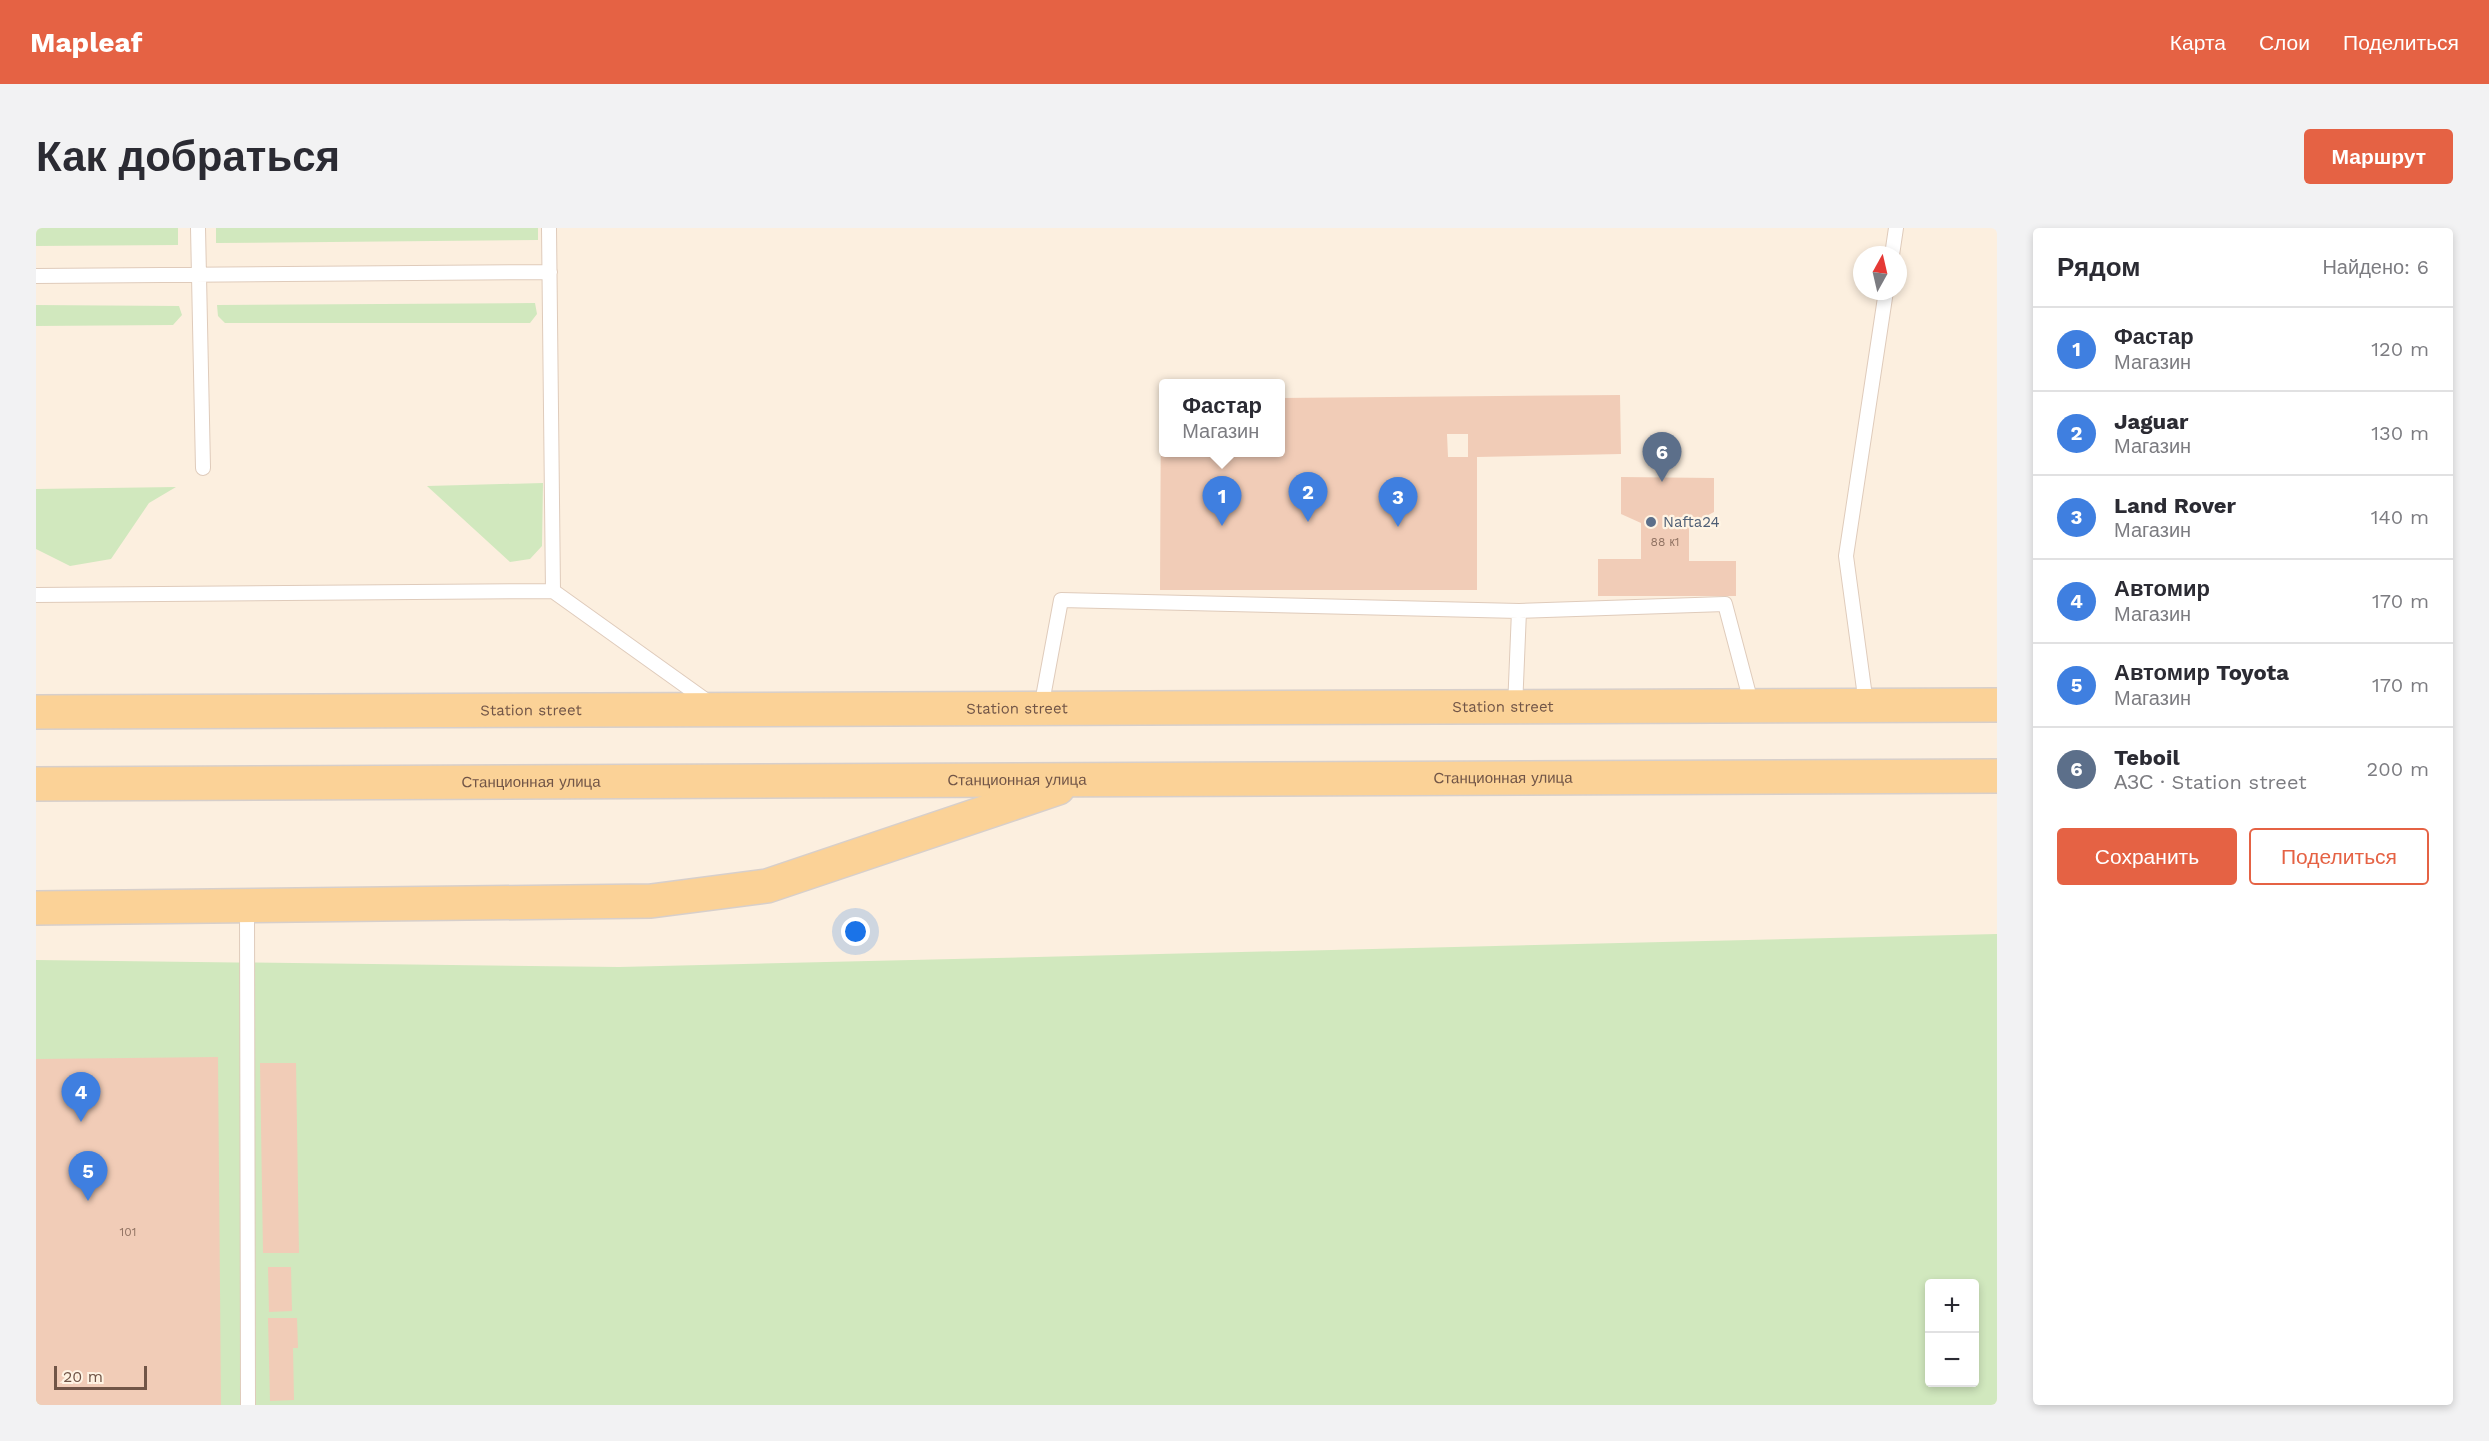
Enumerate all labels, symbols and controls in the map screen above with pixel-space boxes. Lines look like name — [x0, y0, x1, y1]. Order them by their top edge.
text: Mapleaf — [30, 26, 142, 59]
text: Карта — [2170, 30, 2226, 55]
text: Слои — [2259, 30, 2310, 55]
text: Поделиться — [2343, 30, 2459, 55]
button: Маршрут — [2304, 129, 2453, 184]
text: Как добраться — [36, 132, 340, 181]
north arrow — [1853, 246, 1907, 300]
text: Рядом — [2057, 252, 2140, 282]
text: Найдено: 6 — [2322, 255, 2429, 279]
text: Фастар — [2114, 324, 2194, 349]
text: 1 — [2072, 337, 2081, 361]
text: 120 m — [2371, 337, 2429, 361]
text: Магазин — [2114, 350, 2191, 374]
popup — [1159, 379, 1285, 457]
text: Фастар — [1182, 393, 1262, 418]
text: Jaguar — [2114, 409, 2188, 434]
text: Магазин — [1182, 419, 1259, 443]
text: 2 — [2071, 421, 2082, 445]
text: 130 m — [2371, 421, 2429, 445]
pin: 6 — [1642, 432, 1682, 482]
text: Магазин — [2114, 434, 2191, 458]
pin: 2 — [1288, 472, 1328, 522]
pin: 1 — [1202, 476, 1242, 526]
pin: 3 — [1378, 478, 1418, 527]
text: Land Rover — [2114, 493, 2236, 518]
text: 3 — [2071, 505, 2082, 529]
text: 140 m — [2371, 505, 2429, 529]
place label: Nafta24 — [1663, 513, 1720, 531]
marker: Nafta24 — [1644, 515, 1658, 529]
text: Магазин — [2114, 518, 2191, 542]
house number: 88 к1 — [1651, 535, 1679, 549]
text: Автомир — [2114, 576, 2210, 601]
text: 4 — [2070, 589, 2083, 613]
text: 170 m — [2372, 589, 2429, 613]
text: Магазин — [2114, 602, 2191, 626]
text: Автомир Toyota — [2114, 660, 2289, 685]
text: 5 — [2071, 673, 2082, 697]
text: 170 m — [2372, 673, 2429, 697]
text: Магазин — [2114, 686, 2191, 710]
street label: Station street — [1452, 698, 1554, 716]
street label: Station street — [966, 699, 1068, 718]
street label: Station street — [480, 701, 582, 719]
text: Teboil — [2114, 745, 2180, 770]
text: 6 — [2070, 757, 2083, 781]
text: 200 m — [2367, 757, 2429, 781]
street label: Станционная улица — [1433, 769, 1573, 787]
text: АЗС · Station street — [2114, 770, 2307, 794]
street label: Станционная улица — [947, 771, 1087, 789]
street label: Станционная улица — [461, 773, 601, 791]
button: Сохранить — [2057, 828, 2237, 885]
button: Поделиться — [2249, 828, 2429, 885]
your location — [841, 917, 870, 946]
pin: 4 — [62, 1072, 100, 1122]
pin: 5 — [68, 1152, 108, 1201]
house number: 101 — [120, 1225, 136, 1239]
map controls — [1925, 1279, 1979, 1387]
button: + — [1925, 1279, 1979, 1333]
button: − — [1925, 1333, 1979, 1387]
scale bar — [54, 1363, 147, 1390]
text: 20 m — [63, 1367, 103, 1386]

